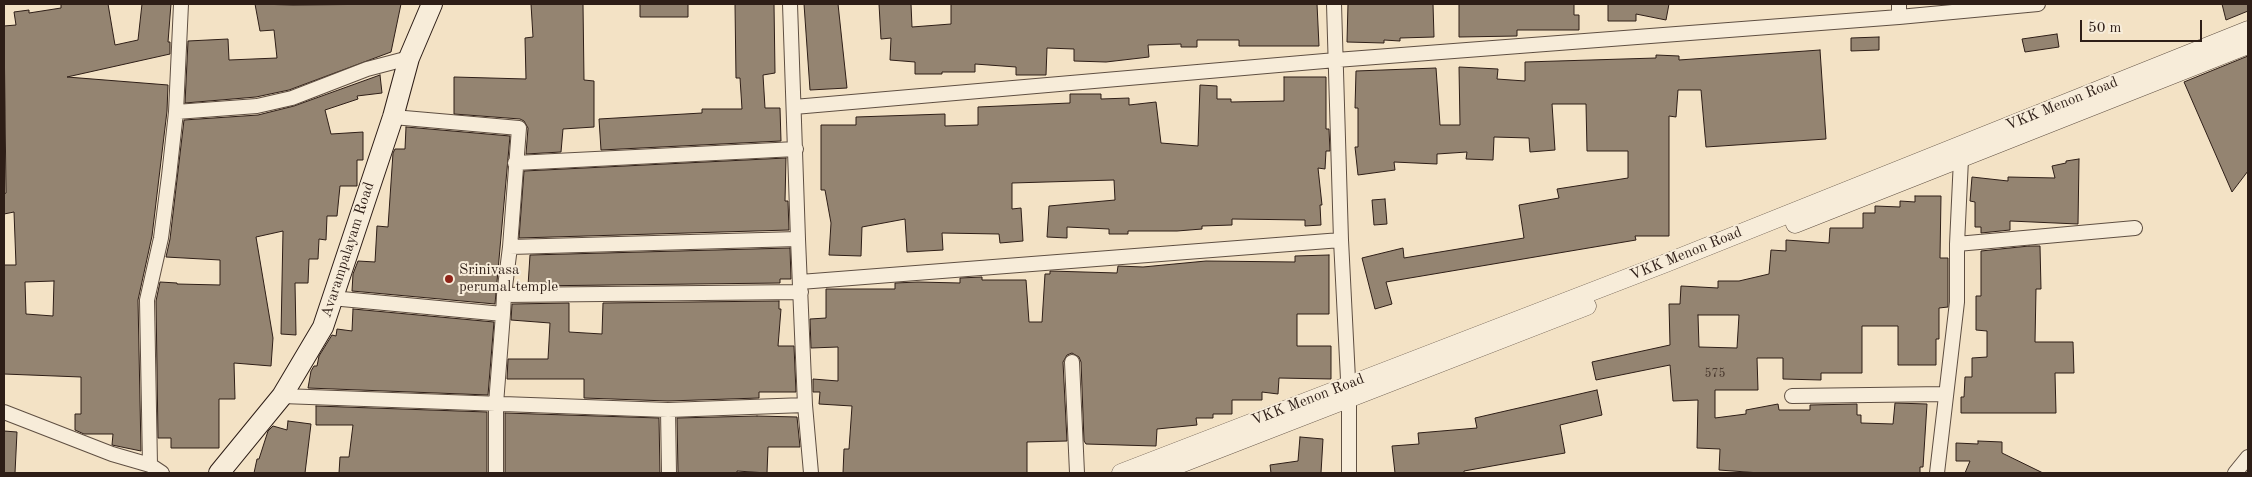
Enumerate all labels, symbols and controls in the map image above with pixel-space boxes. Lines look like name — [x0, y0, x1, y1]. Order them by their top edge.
scale bar — [2082, 10, 2204, 42]
text: 50 m — [2088, 21, 2122, 36]
street label: VKK Menon Road — [2003, 73, 2121, 135]
street label: Avarampalayam Road — [318, 180, 378, 320]
street label: VKK Menon Road — [1627, 223, 1745, 285]
place label: Srinivasa perumal temple — [459, 261, 558, 296]
marker: Srinivasa perumal temple — [443, 273, 455, 285]
house number: 575 — [1705, 367, 1725, 381]
street label: VKK Menon Road — [1249, 370, 1367, 430]

